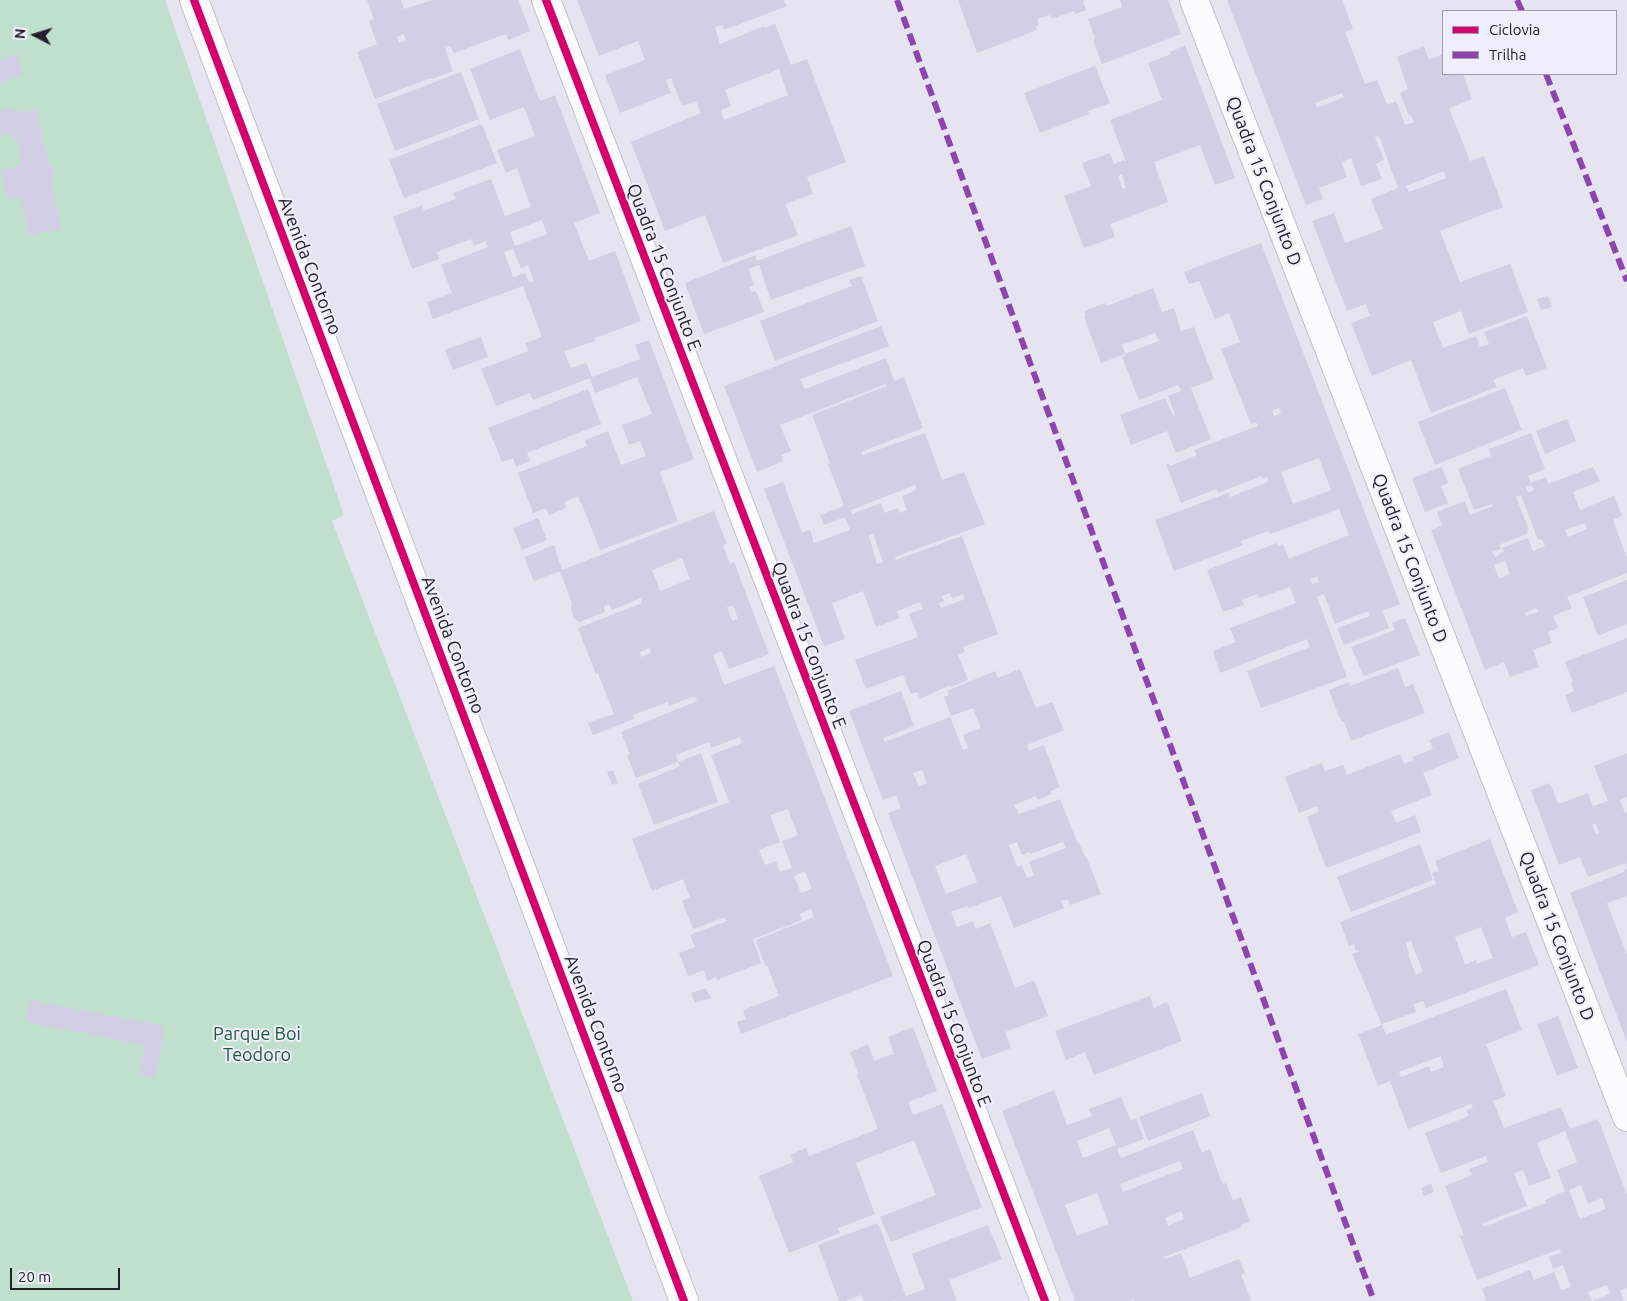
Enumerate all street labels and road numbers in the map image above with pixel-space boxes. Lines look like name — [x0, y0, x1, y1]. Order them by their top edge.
street label: Quadra 15 Conjunto D — [1222, 93, 1306, 269]
street label: Quadra 15 Conjunto E — [622, 180, 706, 354]
street label: Avenida Contorno — [274, 194, 346, 338]
street label: Quadra 15 Conjunto D — [1368, 470, 1452, 646]
street label: Quadra 15 Conjunto E — [767, 558, 851, 732]
street label: Avenida Contorno — [417, 573, 489, 717]
street label: Quadra 15 Conjunto D — [1515, 848, 1599, 1024]
street label: Quadra 15 Conjunto E — [912, 936, 996, 1110]
street label: Avenida Contorno — [560, 952, 632, 1096]

